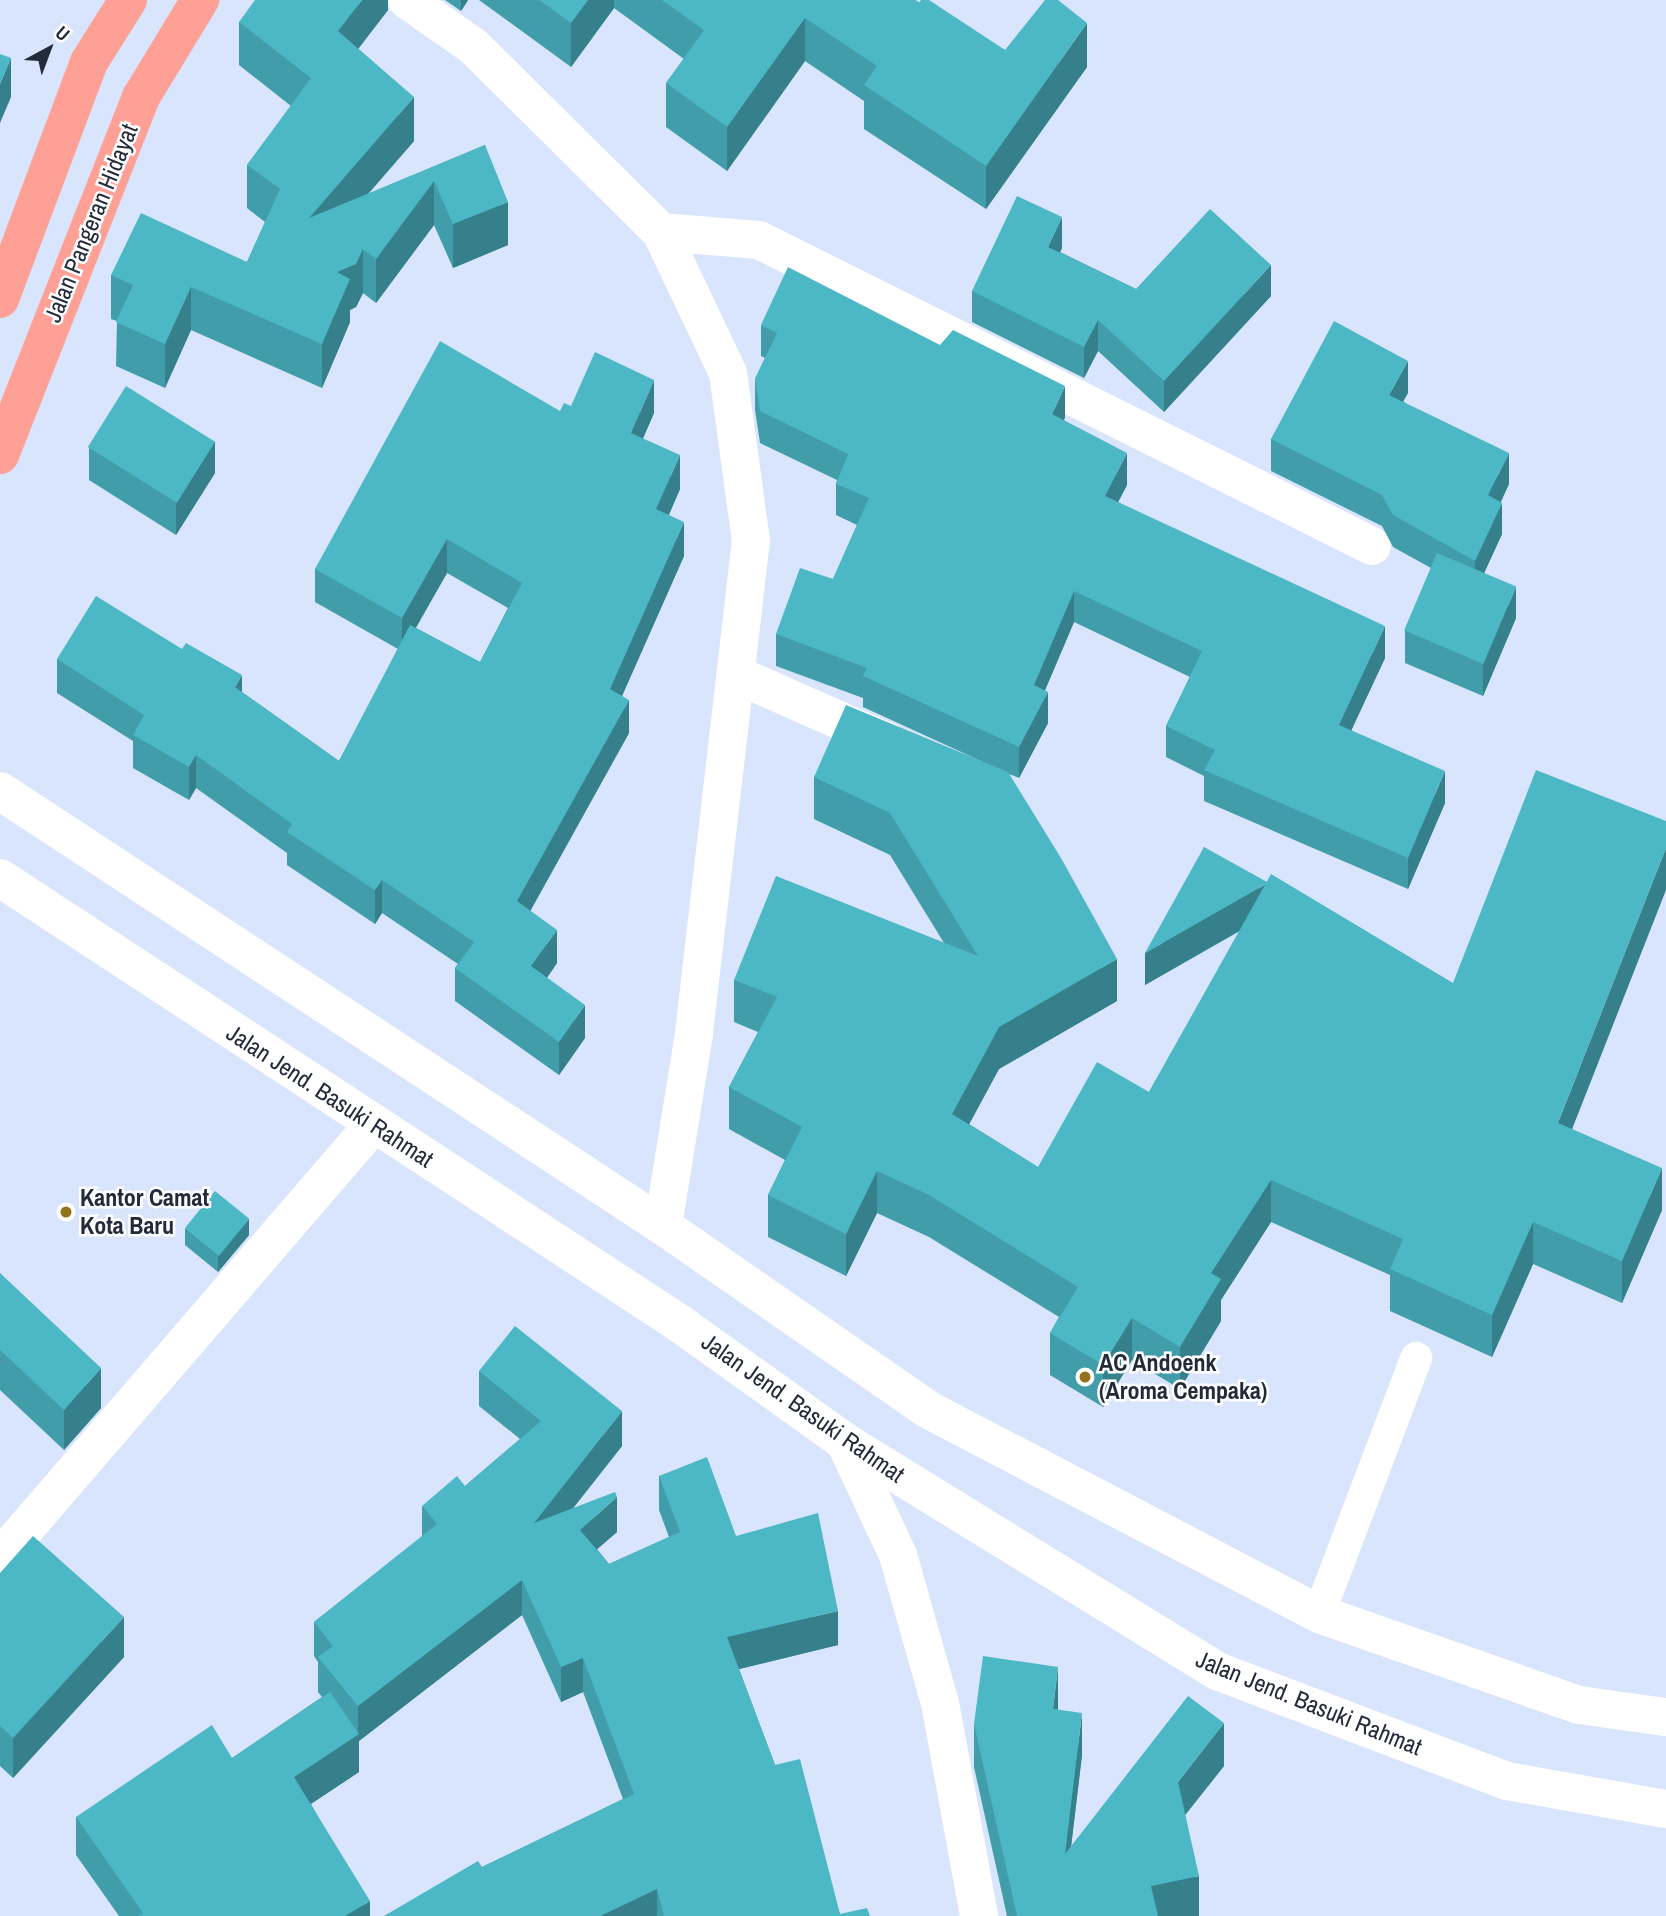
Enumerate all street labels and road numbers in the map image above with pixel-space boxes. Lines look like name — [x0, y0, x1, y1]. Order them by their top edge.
street label: Jalan Pangeran Hidayat — [38, 120, 144, 326]
street label: Jalan Jend. Basuki Rahmat — [221, 1018, 439, 1174]
street label: Jalan Jend. Basuki Rahmat — [696, 1327, 910, 1489]
street label: Jalan Jend. Basuki Rahmat — [1192, 1645, 1426, 1761]

